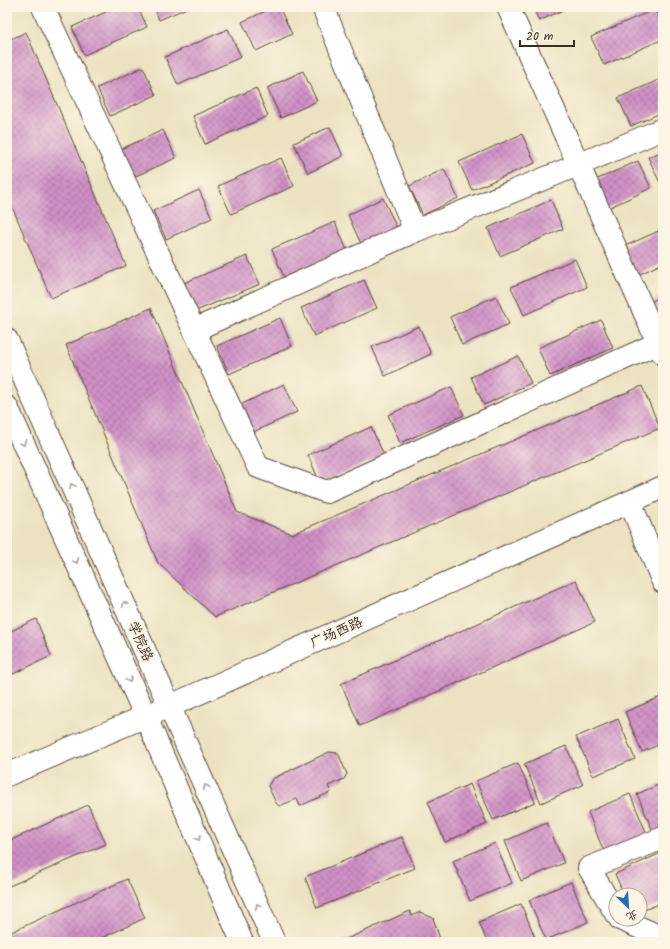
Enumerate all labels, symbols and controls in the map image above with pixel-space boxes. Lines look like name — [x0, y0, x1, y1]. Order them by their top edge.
scale bar — [520, 22, 574, 48]
text: 20 m — [526, 27, 554, 46]
one-way arrow — [18, 438, 26, 446]
one-way arrow — [69, 482, 77, 490]
one-way arrow — [71, 557, 79, 565]
one-way arrow — [122, 601, 130, 609]
street label: 广场西路 — [306, 611, 366, 654]
street label: 学院路 — [121, 618, 159, 665]
one-way arrow — [125, 676, 133, 683]
one-way arrow — [203, 784, 211, 792]
one-way arrow — [193, 834, 201, 841]
north arrow — [608, 887, 648, 927]
one-way arrow — [255, 903, 263, 911]
text: 北 — [623, 905, 641, 926]

